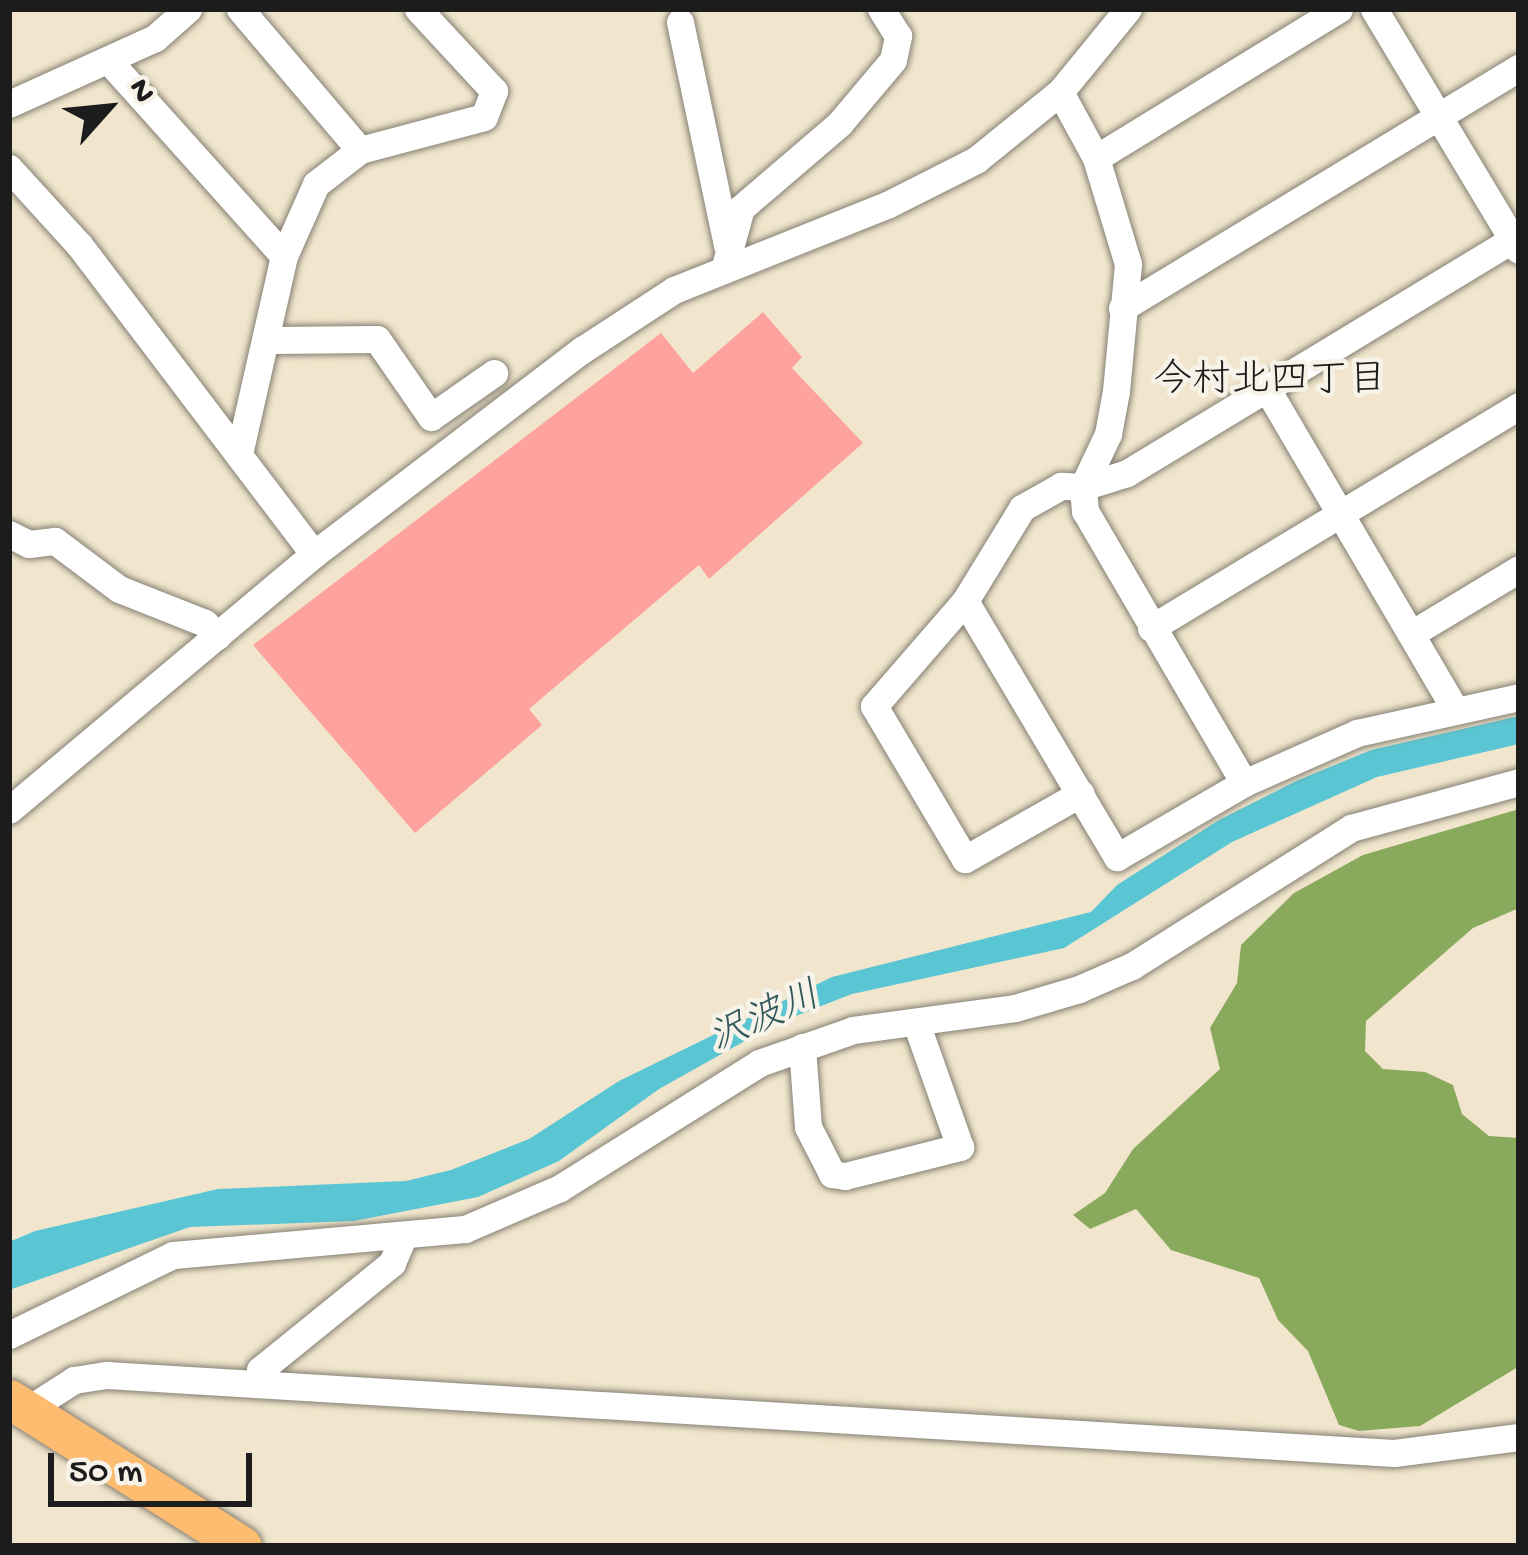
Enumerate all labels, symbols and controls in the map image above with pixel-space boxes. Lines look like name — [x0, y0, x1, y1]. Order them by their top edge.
north arrow — [48, 48, 168, 168]
text: N — [118, 73, 162, 110]
district label: 今村北四丁目 — [1153, 360, 1387, 406]
water label: 沢波川 — [703, 975, 829, 1065]
scale bar — [54, 1429, 258, 1503]
text: 50 m — [69, 1452, 142, 1495]

